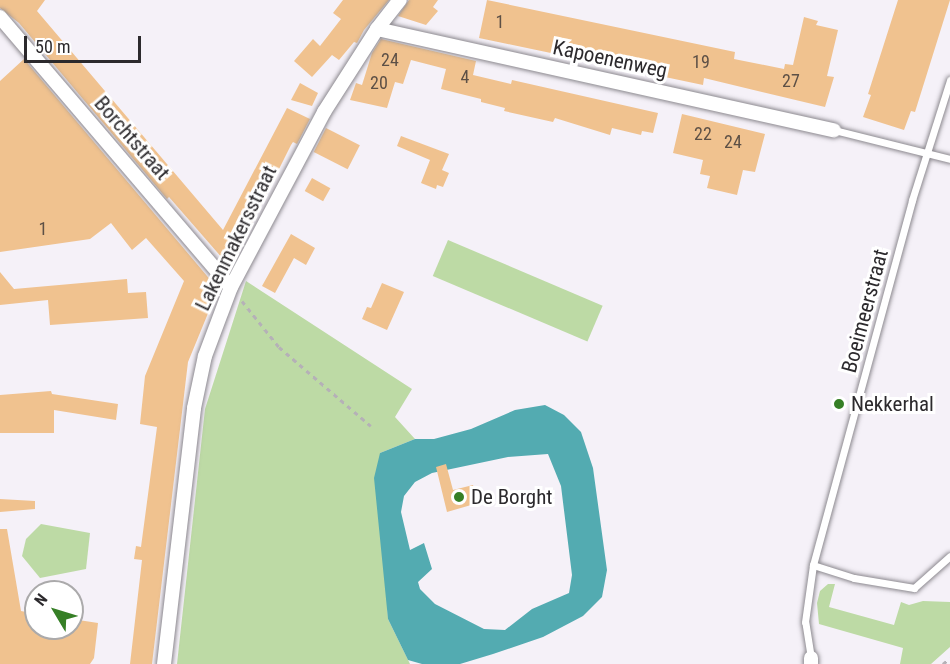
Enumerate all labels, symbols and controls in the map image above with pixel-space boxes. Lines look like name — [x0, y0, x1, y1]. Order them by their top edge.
house number: 1 — [496, 11, 504, 33]
scale bar — [27, 24, 144, 62]
street label: Kapoenenweg — [551, 35, 669, 83]
text: 50 m — [35, 36, 70, 57]
house number: 24 — [381, 49, 399, 71]
house number: 19 — [692, 51, 710, 73]
house number: 4 — [461, 66, 469, 88]
house number: 27 — [782, 70, 800, 92]
house number: 20 — [370, 72, 388, 94]
street label: Borchtstraat — [89, 91, 175, 185]
house number: 22 — [694, 123, 712, 145]
house number: 24 — [724, 131, 742, 153]
street label: Lakenmakersstraat — [190, 161, 282, 315]
house number: 1 — [39, 218, 47, 240]
street label: Boeimeerstraat — [836, 247, 894, 375]
place label: Nekkerhal — [851, 391, 934, 417]
marker: Nekkerhal — [832, 397, 846, 411]
place label: De Borght — [471, 484, 553, 510]
marker: De Borght — [452, 490, 466, 504]
north arrow — [24, 580, 84, 640]
text: N — [30, 590, 51, 610]

